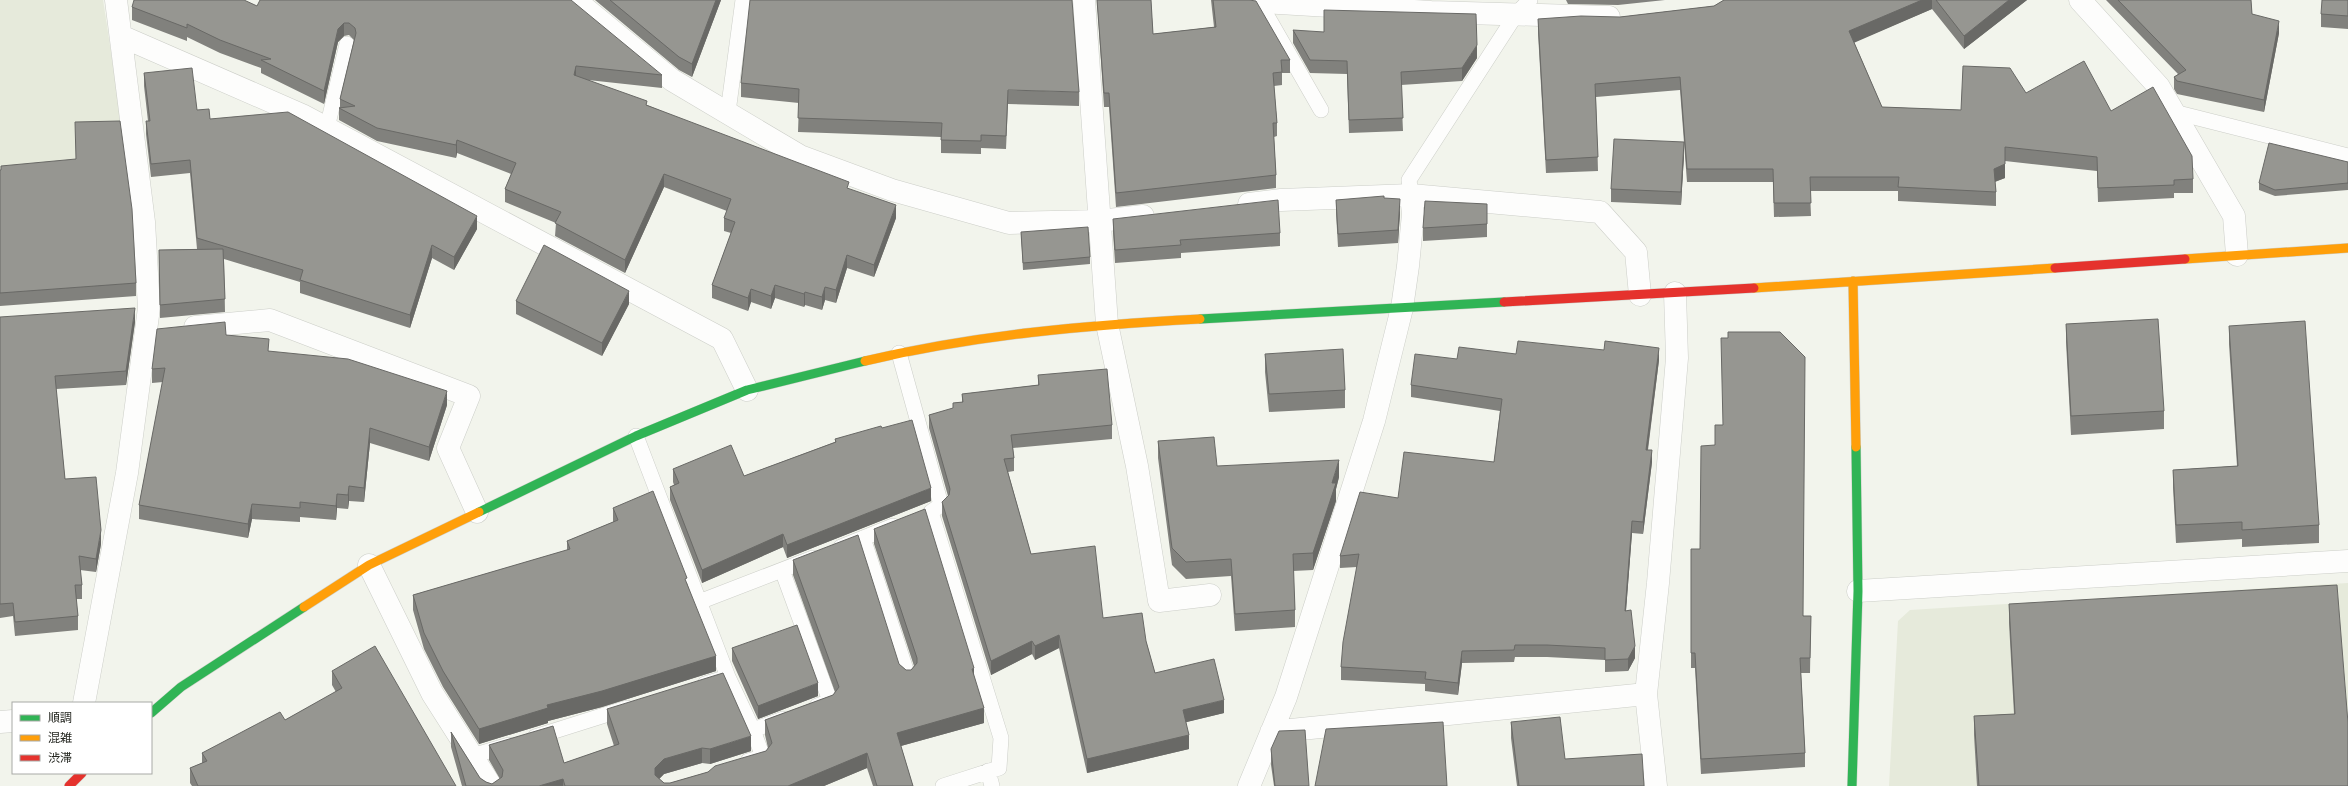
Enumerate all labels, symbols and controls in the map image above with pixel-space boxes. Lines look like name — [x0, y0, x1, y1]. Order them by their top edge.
legend — [12, 702, 152, 774]
text: 順調 — [48, 711, 72, 725]
text: 混雑 — [48, 731, 72, 745]
text: 渋滞 — [48, 751, 72, 765]

